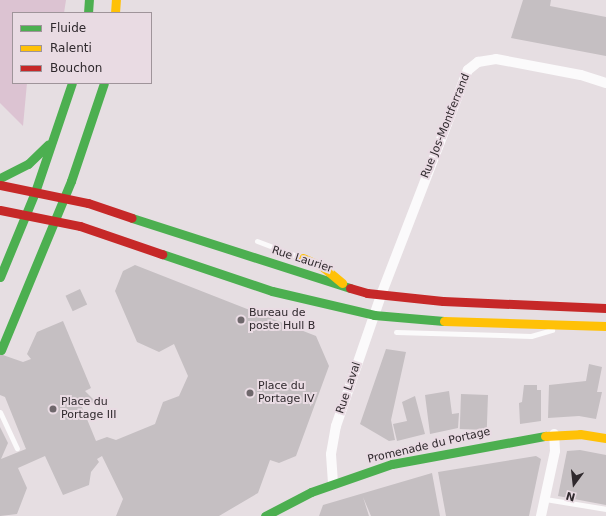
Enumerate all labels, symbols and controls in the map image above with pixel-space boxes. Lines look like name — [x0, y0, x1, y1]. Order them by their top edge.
legend — [12, 12, 152, 84]
text: Fluide — [50, 21, 86, 35]
text: Ralenti — [50, 41, 92, 55]
text: Bouchon — [50, 61, 102, 75]
street label: Rue Jos-Montferrand — [419, 72, 473, 180]
street label: Rue Laurier — [270, 244, 334, 276]
place label: Bureau de poste Hull B — [249, 307, 315, 333]
marker: Bureau de poste Hull B — [236, 315, 246, 325]
street label: Rue Laval — [334, 361, 364, 415]
place label: Place du Portage IV — [258, 380, 315, 406]
marker: Place du Portage IV — [245, 388, 255, 398]
place label: Place du Portage III — [61, 396, 117, 422]
marker: Place du Portage III — [48, 404, 58, 414]
street label: Promenade du Portage — [366, 425, 492, 467]
north arrow — [554, 464, 594, 504]
text: N — [565, 489, 577, 504]

